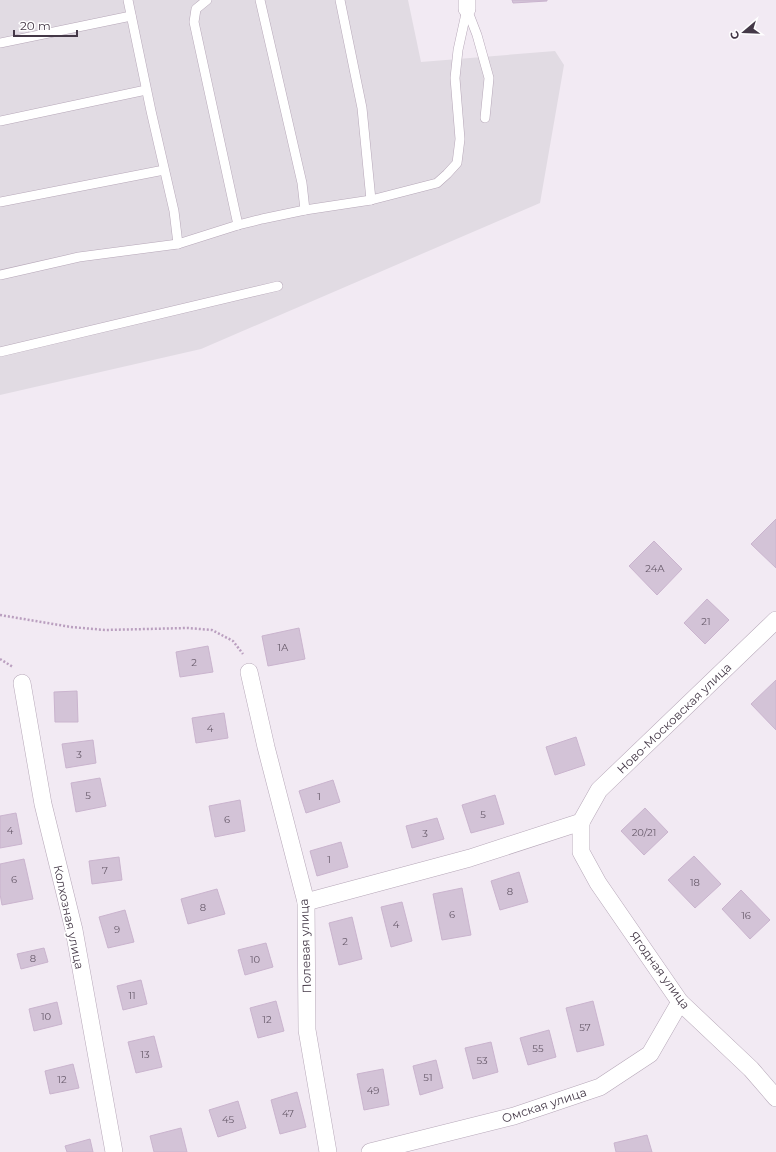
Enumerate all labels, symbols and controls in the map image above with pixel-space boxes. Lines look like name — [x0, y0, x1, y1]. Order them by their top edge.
scale bar — [14, 12, 77, 38]
north arrow — [724, 12, 764, 52]
text: 20 m — [20, 18, 51, 33]
text: С — [727, 29, 742, 41]
house number: 24А — [645, 562, 665, 575]
house number: 21 — [701, 615, 711, 628]
house number: 1А — [277, 641, 289, 654]
house number: 2 — [191, 656, 197, 669]
street label: Ново-Московская улица — [614, 659, 734, 777]
house number: 4 — [207, 722, 214, 735]
house number: 3 — [76, 748, 82, 761]
house number: 5 — [85, 789, 91, 802]
house number: 1 — [317, 790, 321, 803]
house number: 5 — [480, 808, 486, 821]
house number: 6 — [224, 813, 230, 826]
house number: 4 — [7, 824, 14, 837]
house number: 20/21 — [632, 826, 656, 839]
house number: 3 — [422, 827, 428, 840]
house number: 1 — [327, 853, 331, 866]
street label: Колхозная улица — [51, 863, 87, 971]
house number: 7 — [102, 864, 108, 877]
house number: 6 — [11, 873, 17, 886]
house number: 18 — [690, 876, 700, 889]
house number: 8 — [507, 885, 513, 898]
street label: Полевая улица — [296, 898, 314, 994]
house number: 8 — [200, 901, 206, 914]
house number: 6 — [449, 908, 455, 921]
house number: 16 — [741, 909, 751, 922]
house number: 4 — [393, 918, 400, 931]
house number: 9 — [114, 923, 120, 936]
street label: Ягодная улица — [627, 928, 693, 1012]
house number: 2 — [342, 935, 348, 948]
house number: 8 — [30, 952, 36, 965]
house number: 10 — [250, 953, 260, 966]
house number: 11 — [128, 989, 136, 1002]
house number: 10 — [41, 1010, 51, 1023]
house number: 12 — [262, 1013, 272, 1026]
house number: 57 — [579, 1021, 591, 1034]
house number: 55 — [532, 1042, 544, 1055]
house number: 13 — [140, 1048, 150, 1061]
house number: 53 — [476, 1054, 488, 1067]
house number: 51 — [423, 1071, 433, 1084]
house number: 12 — [57, 1073, 67, 1086]
house number: 49 — [367, 1084, 379, 1097]
street label: Омская улица — [500, 1084, 588, 1126]
house number: 47 — [282, 1107, 294, 1120]
house number: 45 — [222, 1113, 234, 1126]

